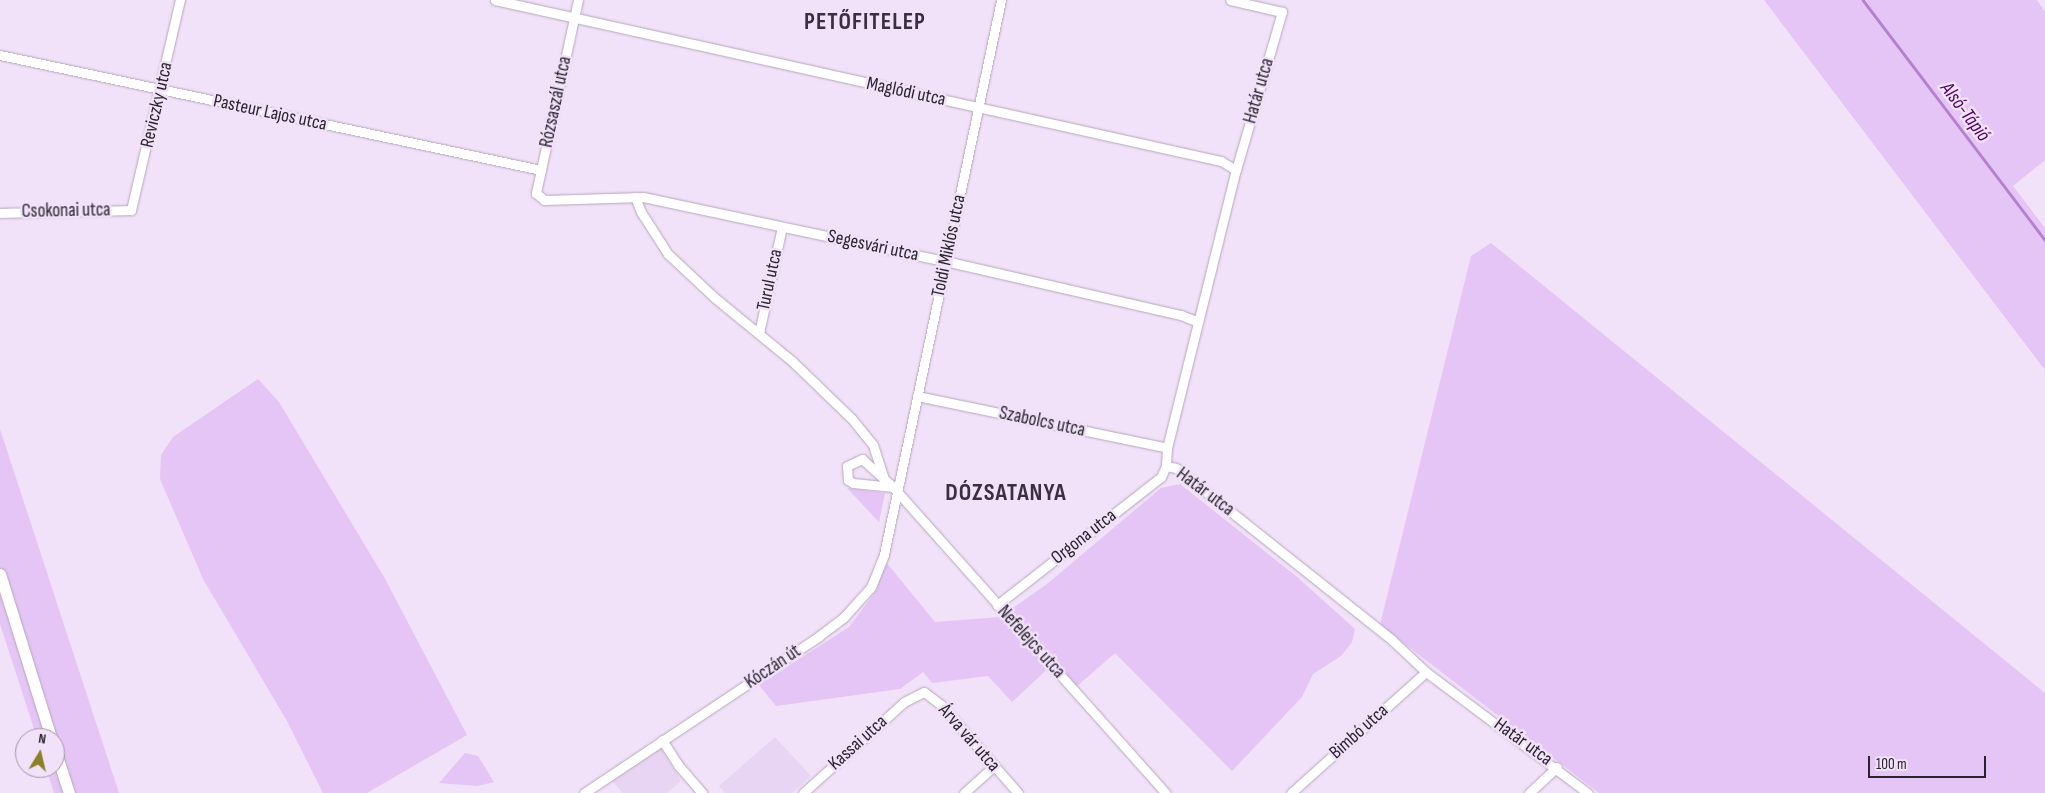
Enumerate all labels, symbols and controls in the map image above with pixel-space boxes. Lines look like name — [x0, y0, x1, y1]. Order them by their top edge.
district label: PETŐFITELEP — [803, 8, 927, 36]
street label: Rózsaszál utca — [535, 54, 577, 150]
street label: Határ utca — [1239, 56, 1279, 126]
street label: Reviczky utca — [136, 60, 178, 150]
street label: Maglódi utca — [864, 72, 948, 112]
water label: Alsó-Tápió — [1935, 78, 1995, 146]
street label: Pasteur Lajos utca — [211, 90, 329, 136]
street label: Toldi Miklós utca — [927, 193, 971, 299]
street label: Csokonai utca — [21, 199, 111, 223]
street label: Segesvári utca — [825, 225, 921, 267]
street label: Turul utca — [752, 247, 788, 313]
street label: Szabolcs utca — [997, 402, 1087, 442]
street label: Határ utca — [1172, 463, 1238, 521]
district label: DÓZSATANYA — [944, 479, 1068, 507]
street label: Orgona utca — [1047, 504, 1121, 570]
street label: Nefelejcs utca — [992, 601, 1070, 683]
street label: Kóczán út — [741, 640, 805, 694]
street label: Árva vár utca — [933, 699, 1005, 777]
street label: Bimbó utca — [1325, 700, 1393, 764]
street label: Kassai utca — [824, 711, 892, 775]
street label: Határ utca — [1489, 713, 1557, 771]
north arrow — [15, 728, 65, 778]
text: N — [37, 730, 47, 748]
scale bar — [1870, 746, 1988, 778]
text: 100 m — [1876, 755, 1907, 774]

